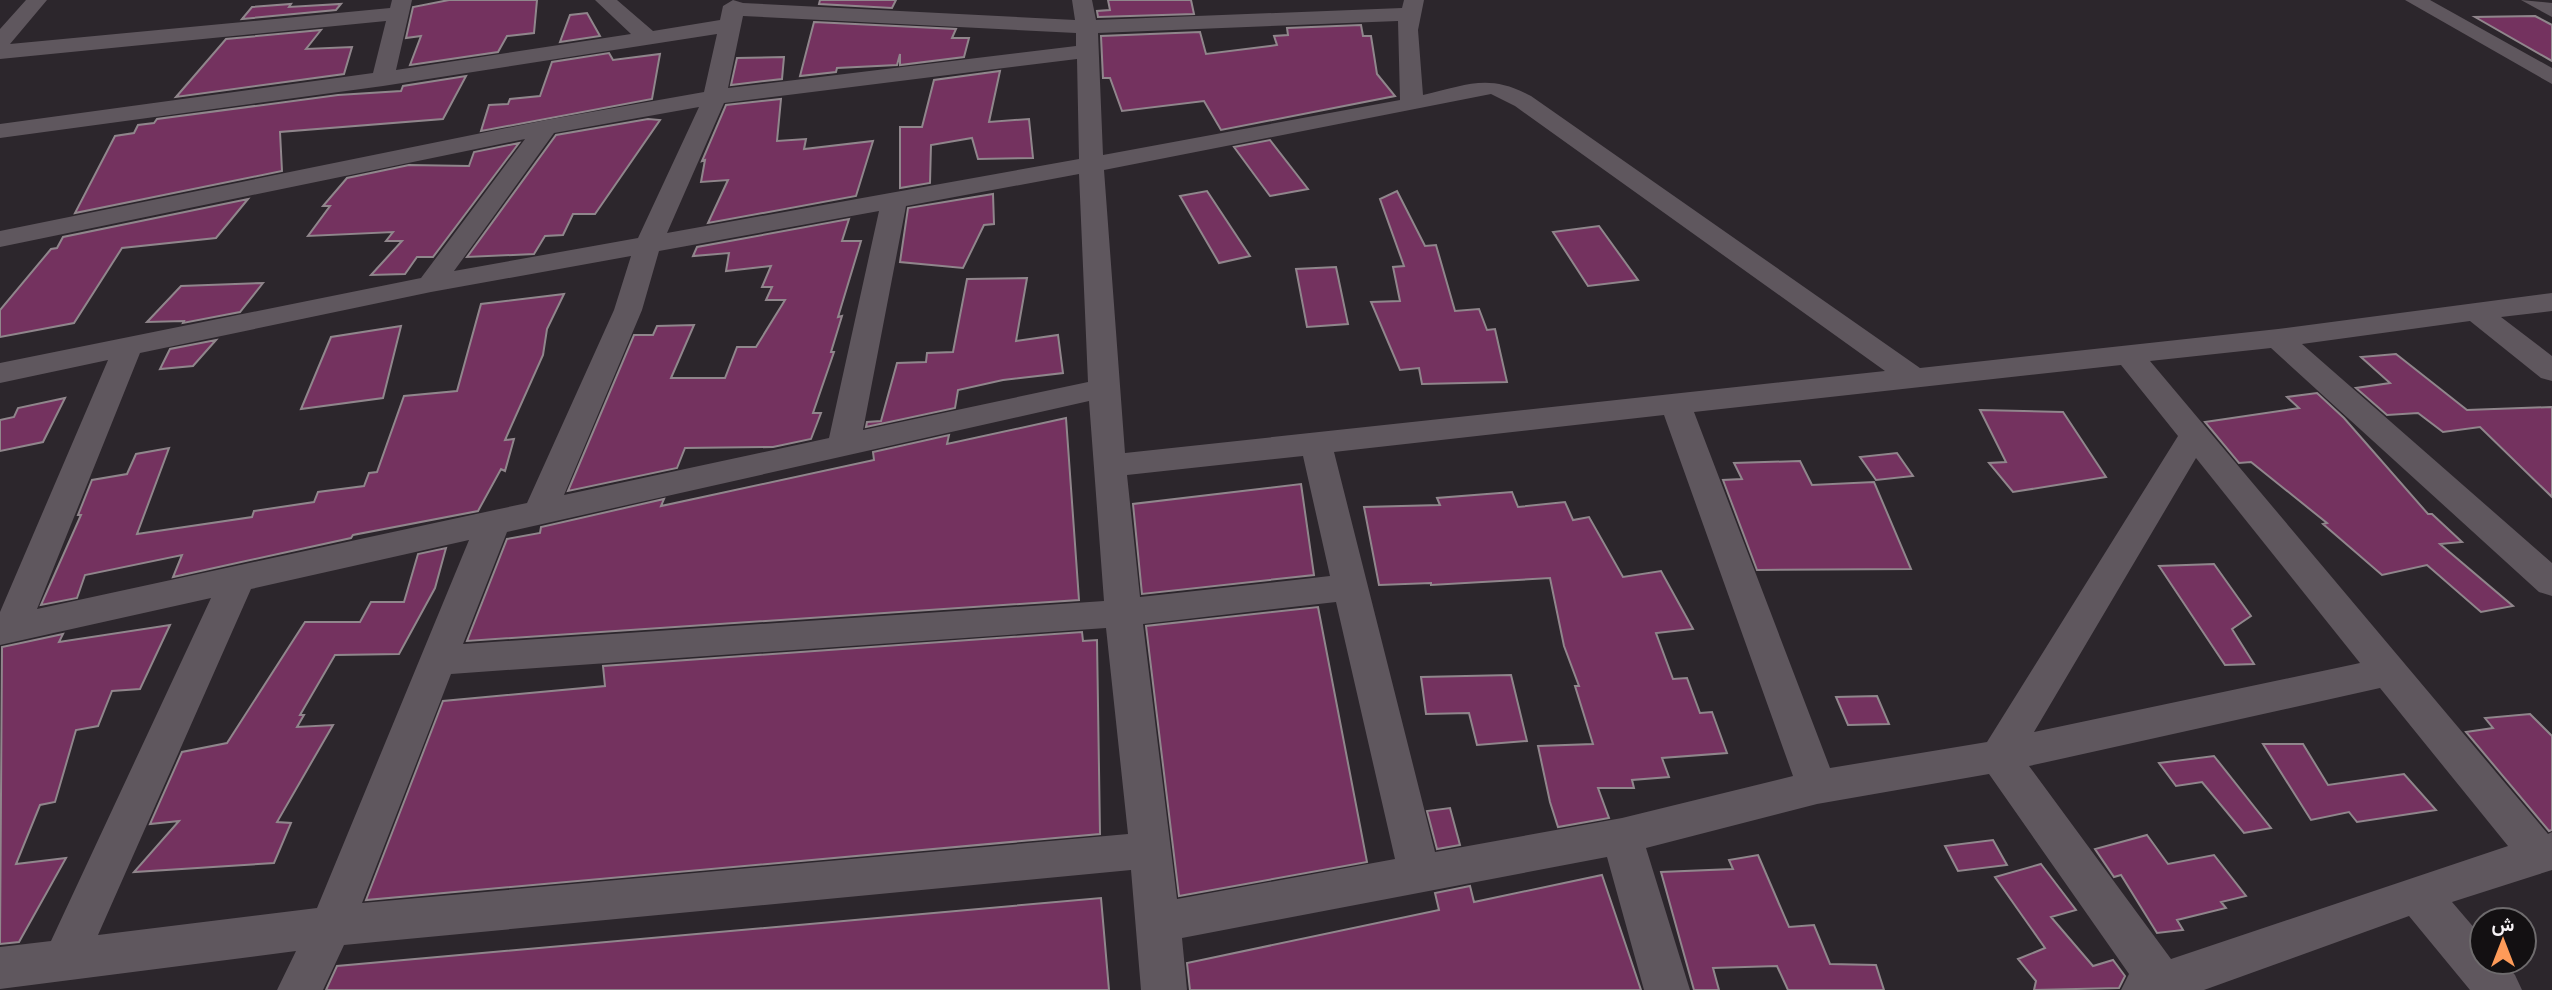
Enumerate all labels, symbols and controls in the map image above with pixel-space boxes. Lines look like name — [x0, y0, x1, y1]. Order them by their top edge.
north arrow — [2468, 906, 2538, 976]
text: ش — [2492, 912, 2515, 939]

